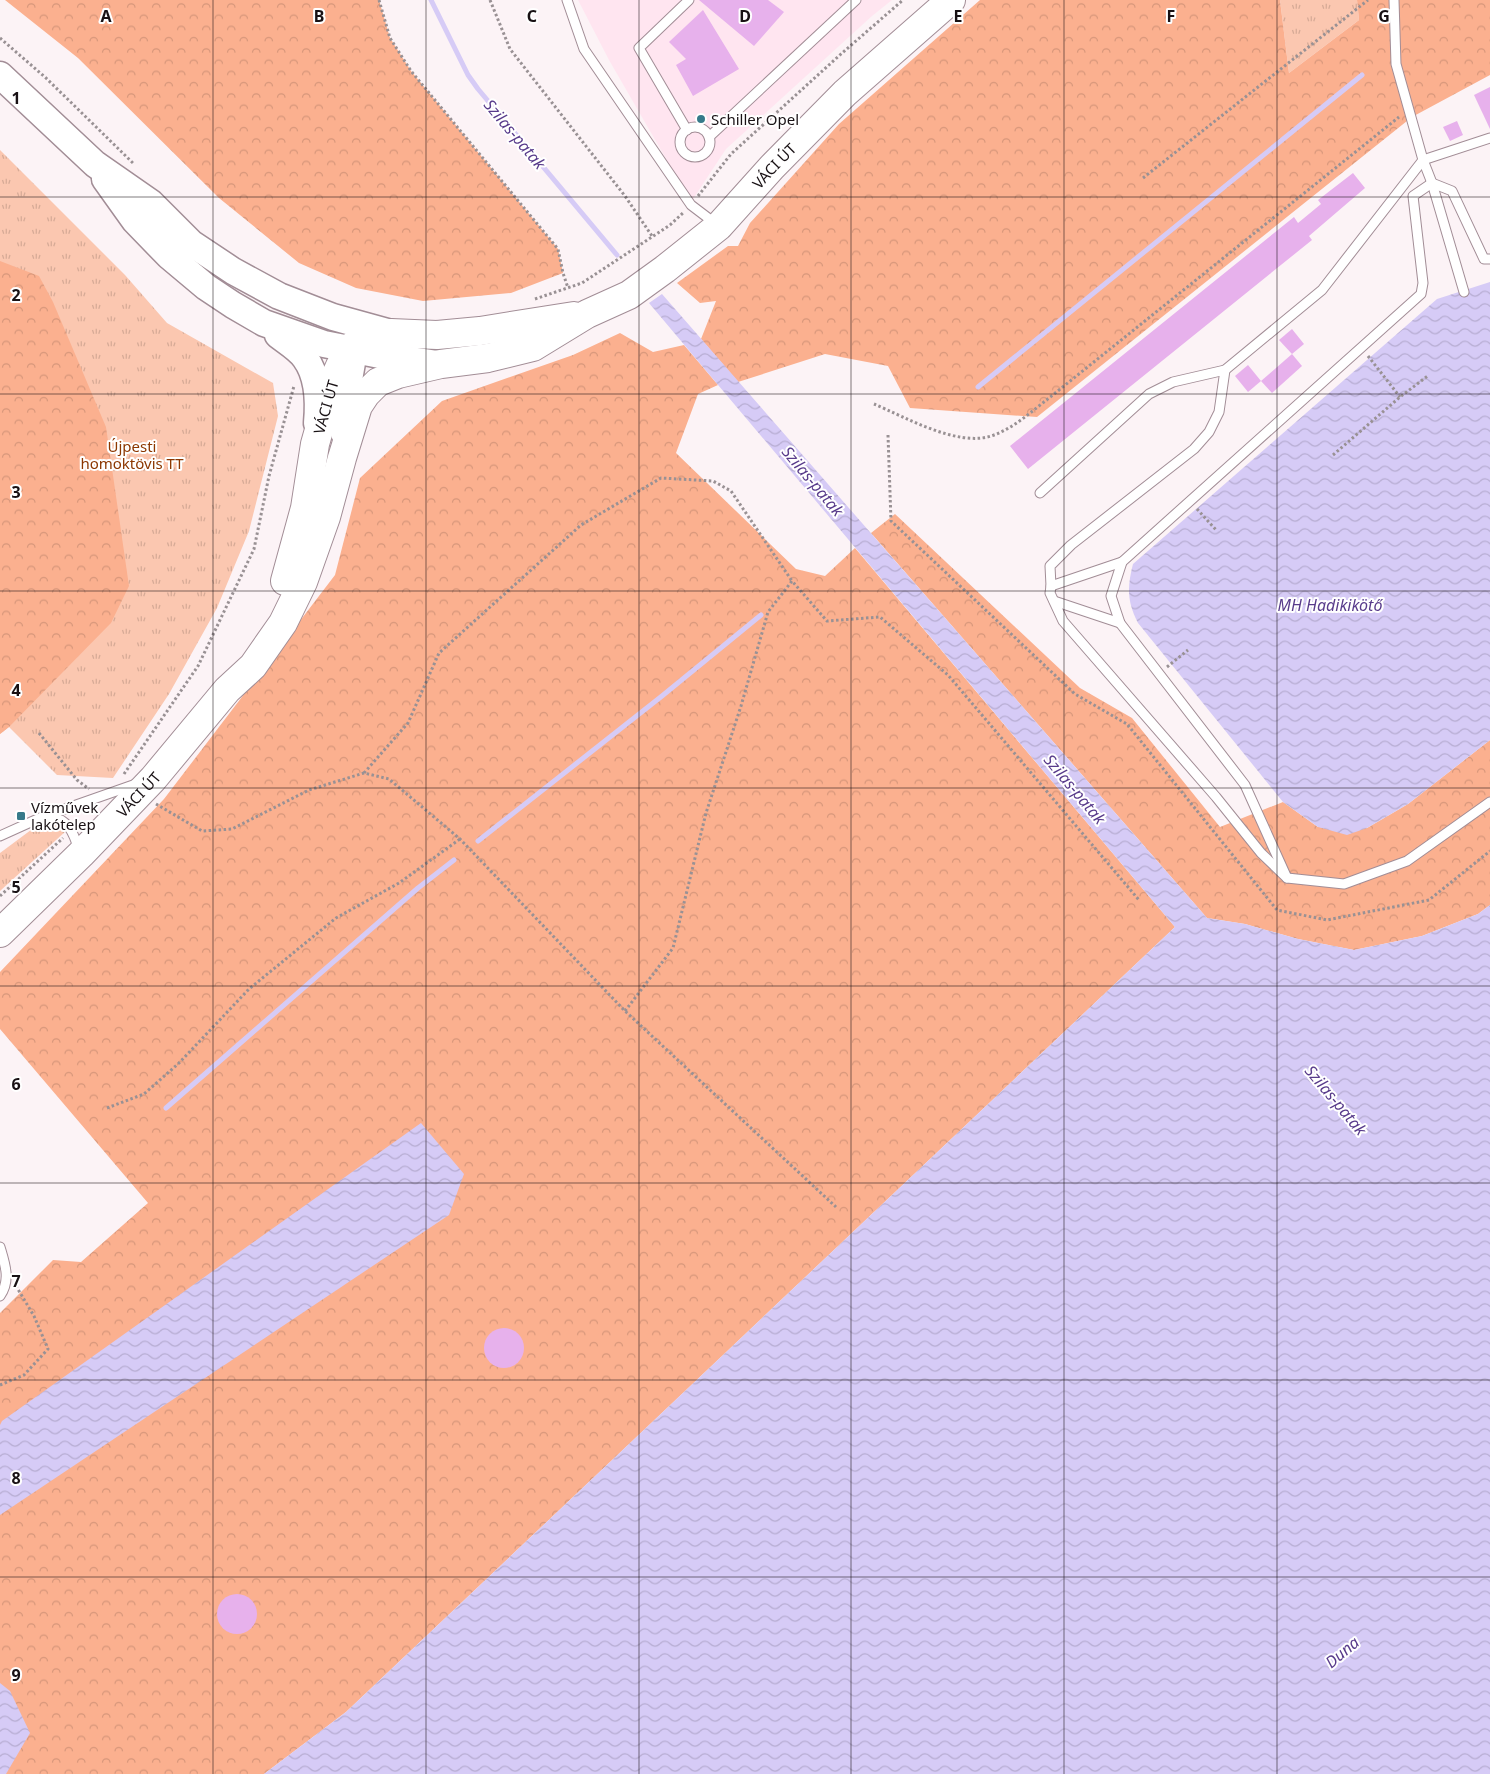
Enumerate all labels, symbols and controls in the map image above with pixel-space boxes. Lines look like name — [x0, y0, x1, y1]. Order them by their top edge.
text: A — [100, 5, 112, 27]
text: B — [314, 5, 324, 27]
text: C — [527, 5, 537, 27]
text: D — [739, 5, 751, 27]
text: E — [954, 5, 963, 27]
text: F — [1167, 5, 1175, 27]
text: G — [1378, 5, 1390, 27]
text: 1 — [11, 87, 21, 109]
water label: Szilas-patak — [479, 94, 551, 175]
place label: Schiller Opel — [711, 109, 799, 129]
marker: Schiller Opel — [695, 113, 707, 125]
street label: VÁCI ÚT — [748, 138, 801, 193]
text: 2 — [11, 284, 21, 306]
street label: VÁCI ÚT — [308, 377, 343, 436]
park label: Újpesti homoktövis TT — [80, 436, 184, 473]
water label: Szilas-patak — [777, 441, 849, 522]
text: 3 — [11, 481, 21, 503]
water label: MH Hadikikötő — [1278, 594, 1383, 616]
text: 4 — [11, 679, 21, 701]
water label: Szilas-patak — [1039, 749, 1111, 830]
street label: VÁCI ÚT — [112, 767, 165, 821]
place label: Vízművek lakótelep — [31, 797, 98, 834]
marker: Vízművek lakótelep — [15, 810, 27, 822]
text: 5 — [11, 876, 21, 898]
water label: Szilas-patak — [1300, 1060, 1372, 1141]
text: 6 — [11, 1073, 21, 1095]
text: 7 — [11, 1270, 21, 1292]
text: 8 — [11, 1467, 21, 1489]
water label: Duna — [1320, 1631, 1364, 1673]
text: 9 — [11, 1664, 21, 1686]

